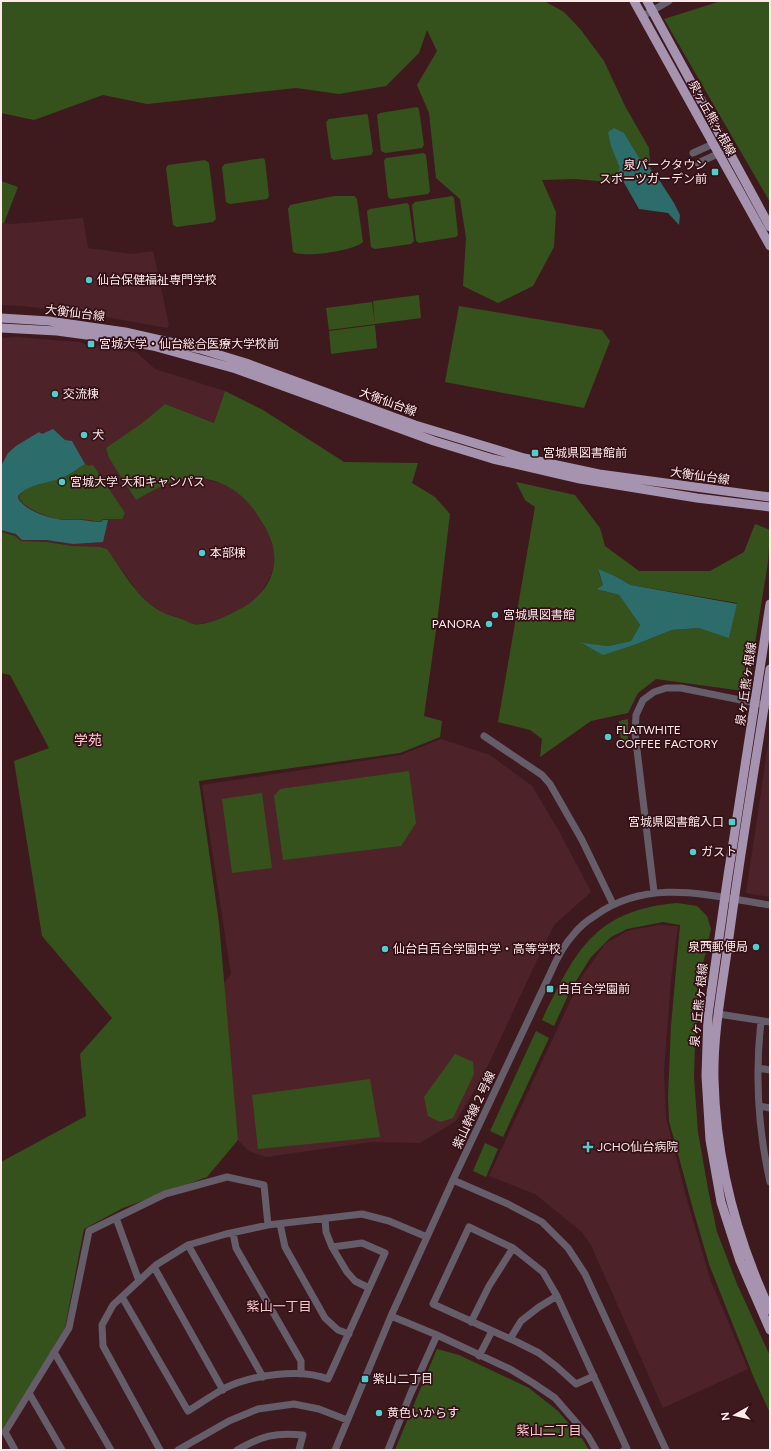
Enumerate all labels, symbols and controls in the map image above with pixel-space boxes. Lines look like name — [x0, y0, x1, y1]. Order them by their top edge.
street label: 泉ヶ丘熊ヶ根線 — [686, 78, 738, 158]
place label: 泉パークタウン スポーツガーデン前 — [599, 158, 707, 186]
marker: 泉パークタウン スポーツガーデン前 — [710, 167, 720, 177]
place label: 仙台保健福祉専門学校 — [97, 273, 217, 287]
marker: 仙台保健福祉専門学校 — [84, 275, 94, 285]
street label: 大衡仙台線 — [44, 302, 106, 324]
place label: 宮城大学・仙台総合医療大学校前 — [99, 337, 279, 351]
marker: 宮城大学・仙台総合医療大学校前 — [86, 339, 96, 349]
street label: 大衡仙台線 — [357, 385, 419, 419]
place label: 交流棟 — [63, 387, 99, 401]
marker: 交流棟 — [50, 389, 60, 399]
place label: 犬 — [92, 428, 104, 442]
marker: 犬 — [79, 430, 89, 440]
place label: 宮城県図書館前 — [543, 446, 627, 460]
marker: 宮城県図書館前 — [530, 448, 540, 458]
street label: 大衡仙台線 — [669, 465, 731, 487]
place label: 宮城大学 大和キャンパス — [70, 475, 205, 489]
marker: 宮城大学 大和キャンパス — [57, 477, 67, 487]
place label: 本部棟 — [210, 546, 246, 560]
marker: 本部棟 — [197, 548, 207, 558]
place label: 宮城県図書館 — [503, 608, 575, 622]
marker: 宮城県図書館 — [490, 610, 500, 620]
place label: PANORA — [432, 617, 481, 631]
marker: PANORA — [484, 619, 494, 629]
street label: 泉ヶ丘熊ヶ根線 — [733, 641, 759, 727]
place label: FLATWHITE COFFEE FACTORY — [616, 723, 719, 751]
district label: 学苑 — [74, 732, 102, 749]
marker: FLATWHITE COFFEE FACTORY — [603, 732, 613, 742]
place label: 宮城県図書館入口 — [628, 815, 724, 829]
marker: 宮城県図書館入口 — [727, 817, 737, 827]
place label: ガスト — [701, 845, 737, 859]
marker: ガスト — [688, 847, 698, 857]
place label: 泉西郵便局 — [688, 940, 748, 954]
place label: 仙台白百合学園中学・高等学校 — [393, 942, 561, 956]
marker: 泉西郵便局 — [751, 942, 761, 952]
marker: 仙台白百合学園中学・高等学校 — [380, 944, 390, 954]
street label: 泉ヶ丘熊ヶ根線 — [688, 962, 710, 1048]
place label: 白百合学園前 — [558, 982, 630, 996]
marker: 白百合学園前 — [545, 984, 555, 994]
street label: 紫山幹線２号線 — [450, 1069, 498, 1151]
place label: JCHO仙台病院 — [597, 1140, 678, 1154]
marker: JCHO仙台病院 — [582, 1141, 594, 1153]
district label: 紫山一丁目 — [246, 1299, 312, 1314]
place label: 紫山二丁目 — [373, 1372, 433, 1386]
marker: 紫山二丁目 — [360, 1374, 370, 1384]
north arrow — [715, 1395, 755, 1435]
place label: 黄色いからす — [387, 1406, 459, 1420]
marker: 黄色いからす — [374, 1408, 384, 1418]
text: N — [719, 1411, 733, 1421]
district label: 紫山二丁目 — [516, 1423, 582, 1438]

